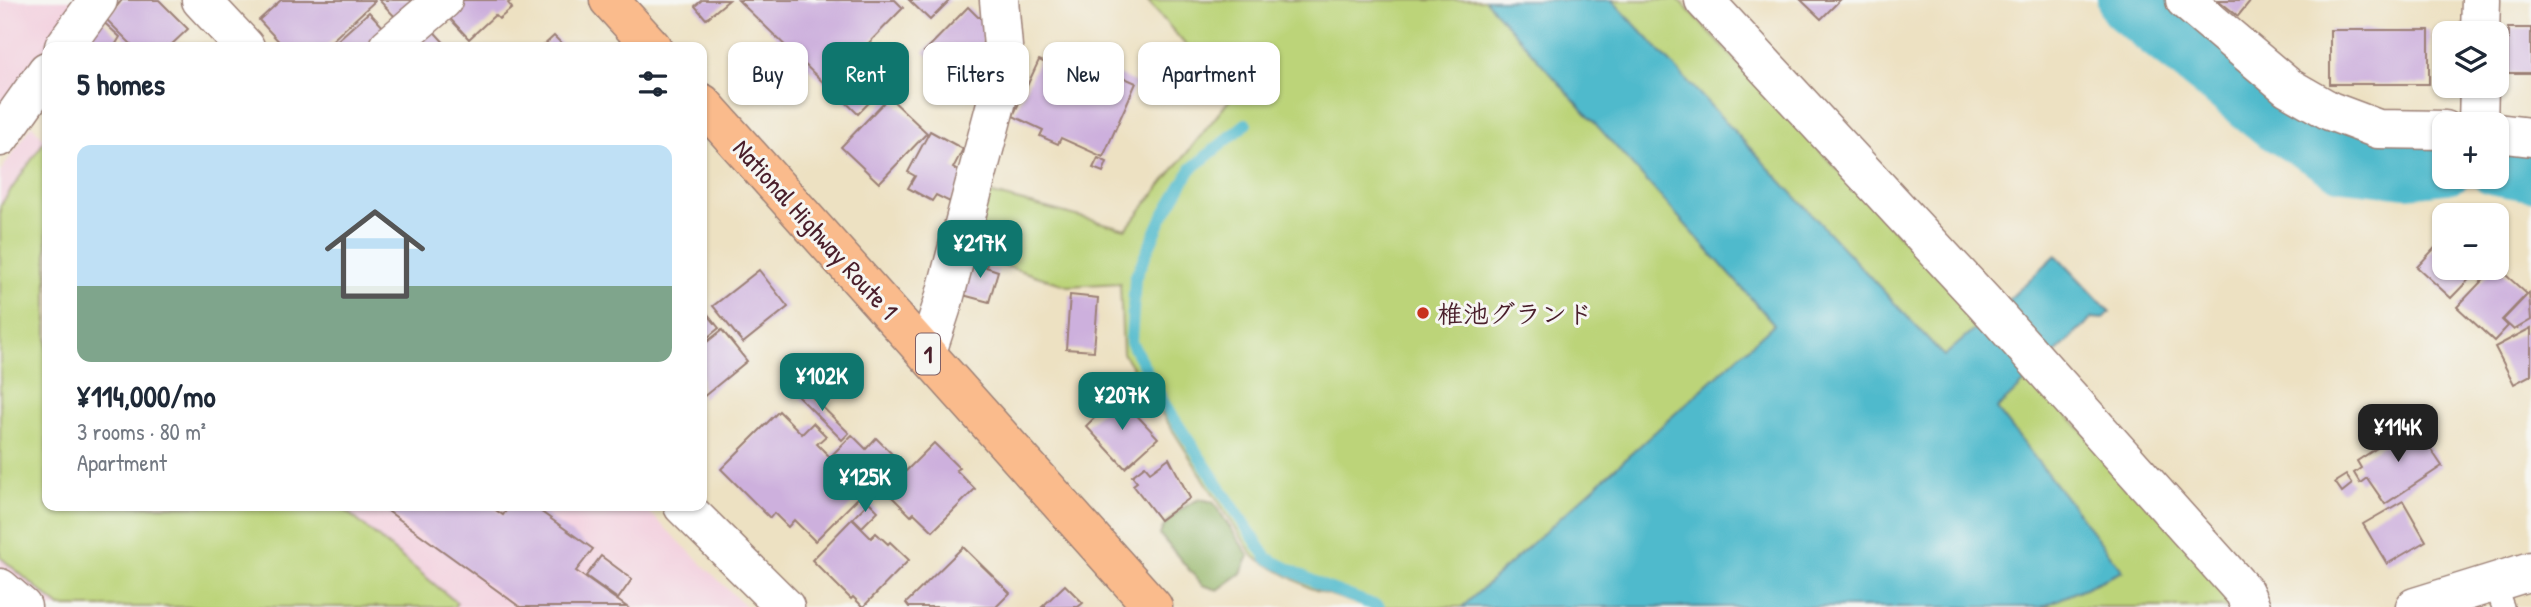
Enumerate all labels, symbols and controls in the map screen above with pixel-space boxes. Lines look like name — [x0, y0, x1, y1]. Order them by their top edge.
map controls — [2432, 21, 2509, 280]
button: layers — [2432, 21, 2509, 98]
chip: Buy — [728, 42, 808, 105]
chip: Rent — [822, 42, 909, 105]
chip: Filters — [923, 42, 1029, 105]
chip: New — [1043, 42, 1124, 105]
chip: Apartment — [1138, 42, 1280, 105]
text: 5 homes — [77, 64, 165, 104]
icon: filters — [634, 65, 672, 103]
button: + — [2432, 112, 2509, 189]
street label: National Highway Route 1 — [726, 131, 906, 327]
icon: home — [312, 191, 438, 317]
button: − — [2432, 203, 2509, 280]
pin: ¥217K — [931, 220, 1029, 280]
text: ¥217K — [953, 227, 1007, 258]
place label: 椎池グランド — [1437, 296, 1593, 331]
marker: 椎池グランド — [1415, 305, 1431, 321]
road number: 1 — [916, 334, 940, 374]
pin: ¥102K — [773, 354, 871, 413]
text: ¥102K — [796, 360, 848, 391]
pin: ¥207K — [1073, 372, 1171, 432]
text: ¥114,000/mo — [77, 376, 216, 416]
text: ¥207K — [1094, 379, 1150, 410]
pin: ¥114K — [2349, 405, 2447, 464]
text: ¥114K — [2374, 411, 2422, 442]
text: 3 rooms · 80 m² — [77, 416, 206, 447]
text: Apartment — [77, 447, 167, 478]
pin: ¥125K — [816, 454, 914, 514]
text: ¥125K — [839, 461, 891, 492]

